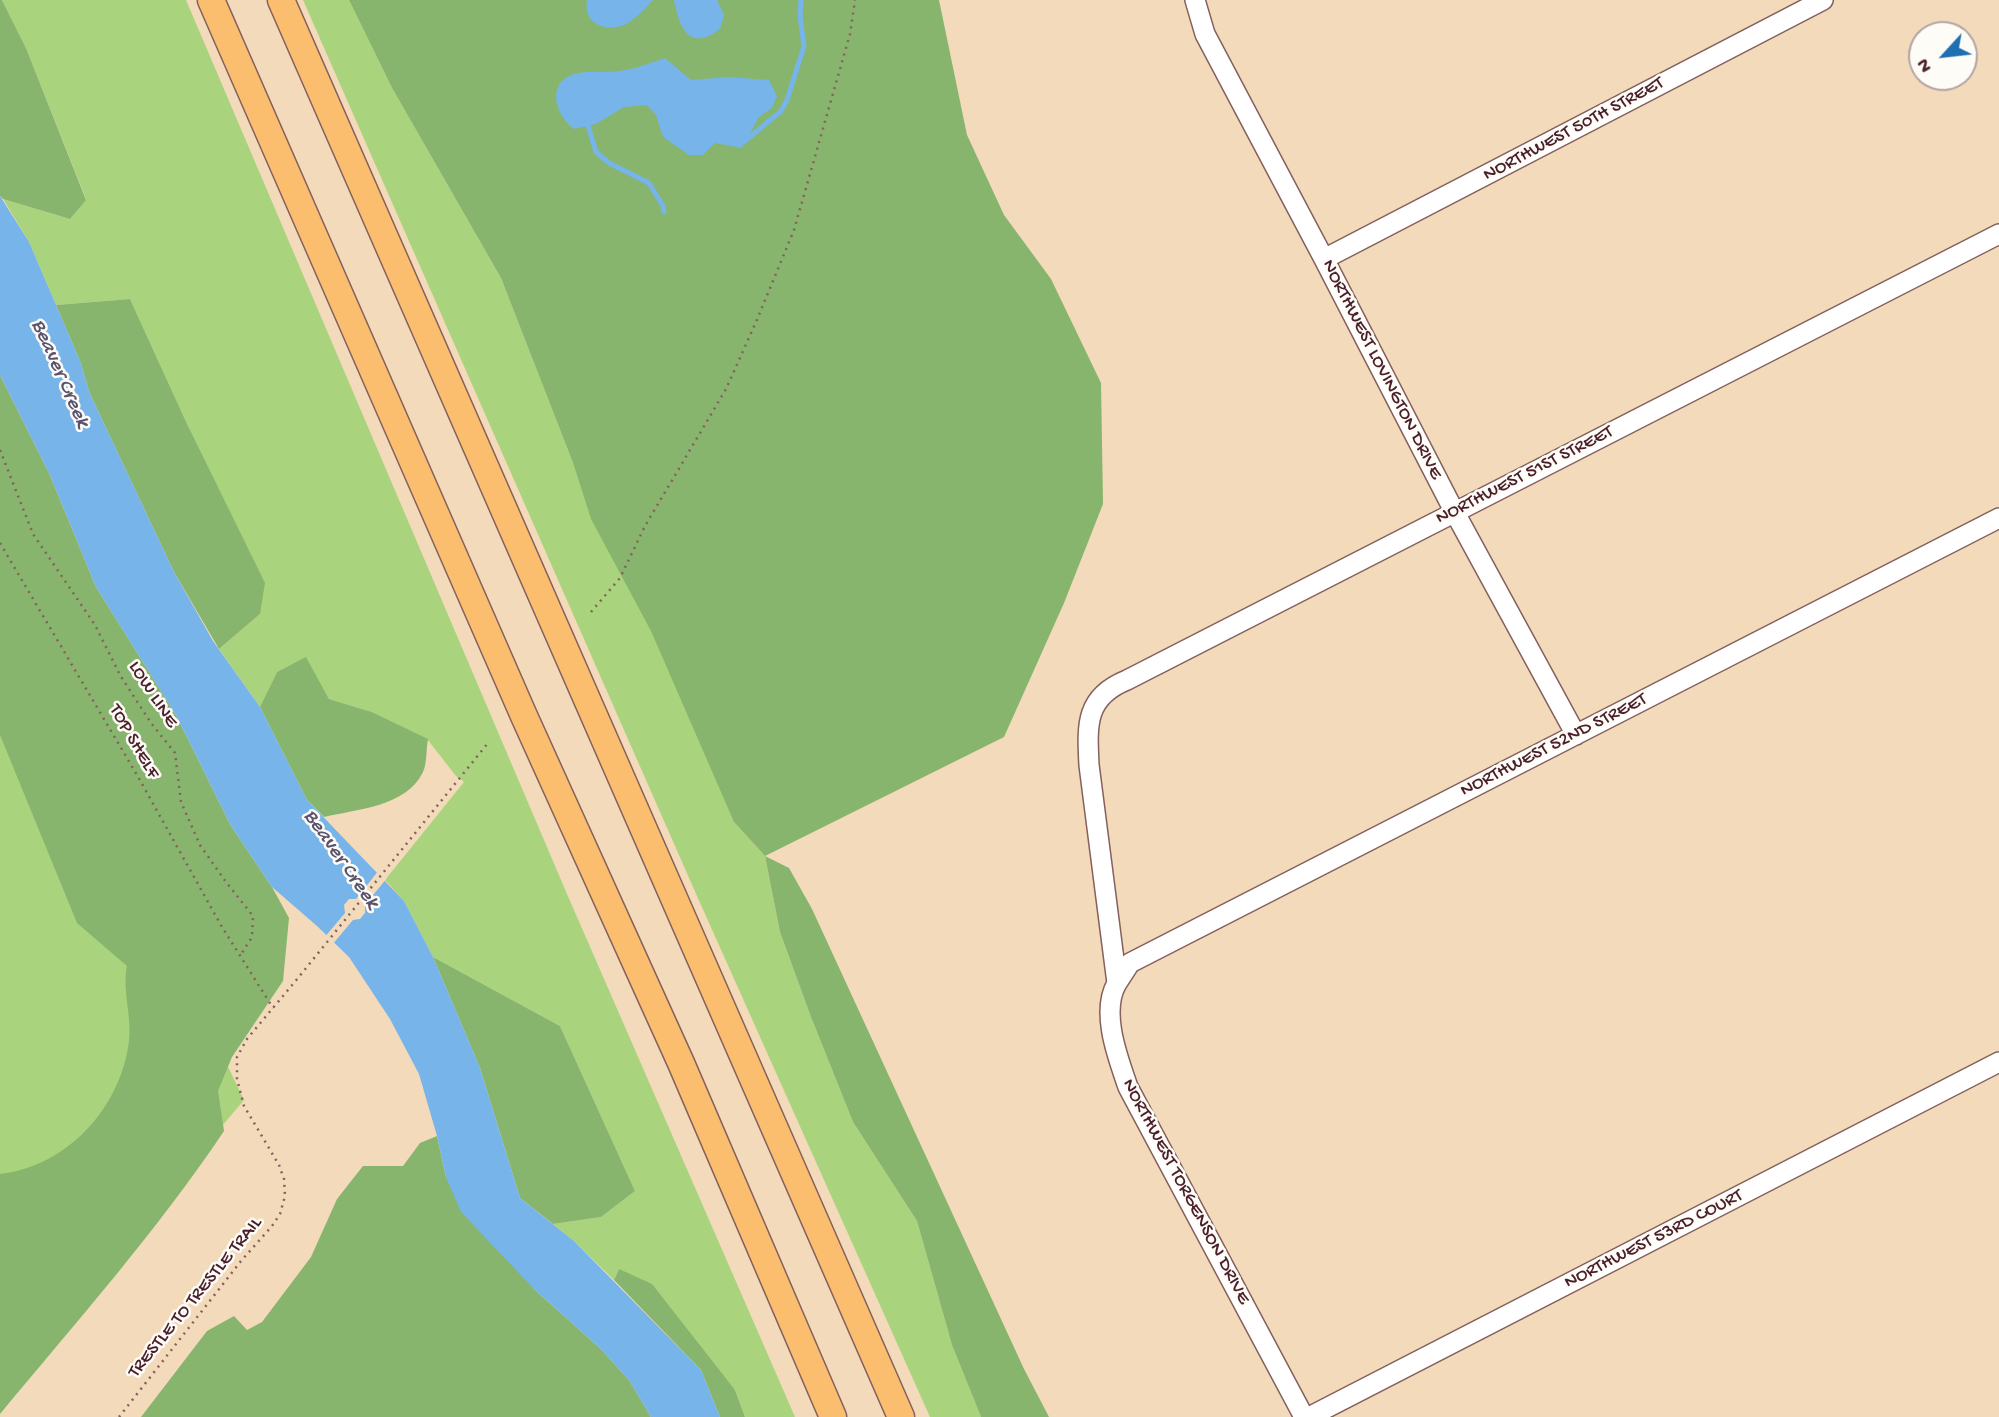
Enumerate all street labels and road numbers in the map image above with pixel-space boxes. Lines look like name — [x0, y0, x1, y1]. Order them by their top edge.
street label: NORTHWEST 50TH STREET — [1480, 73, 1668, 187]
street label: NORTHWEST LOVINGTON DRIVE — [1316, 256, 1446, 484]
street label: NORTHWEST 51ST STREET — [1433, 421, 1617, 531]
street label: LOW LINE — [122, 657, 182, 733]
street label: NORTHWEST 52ND STREET — [1457, 689, 1651, 803]
street label: TOP SHELF — [103, 701, 163, 783]
street label: NORTHWEST TORGENSON DRIVE — [1116, 1075, 1254, 1309]
street label: NORTHWEST 53RD COURT — [1561, 1185, 1747, 1295]
street label: TRESTLE TO TRESTLE TRAIL — [124, 1213, 268, 1383]

